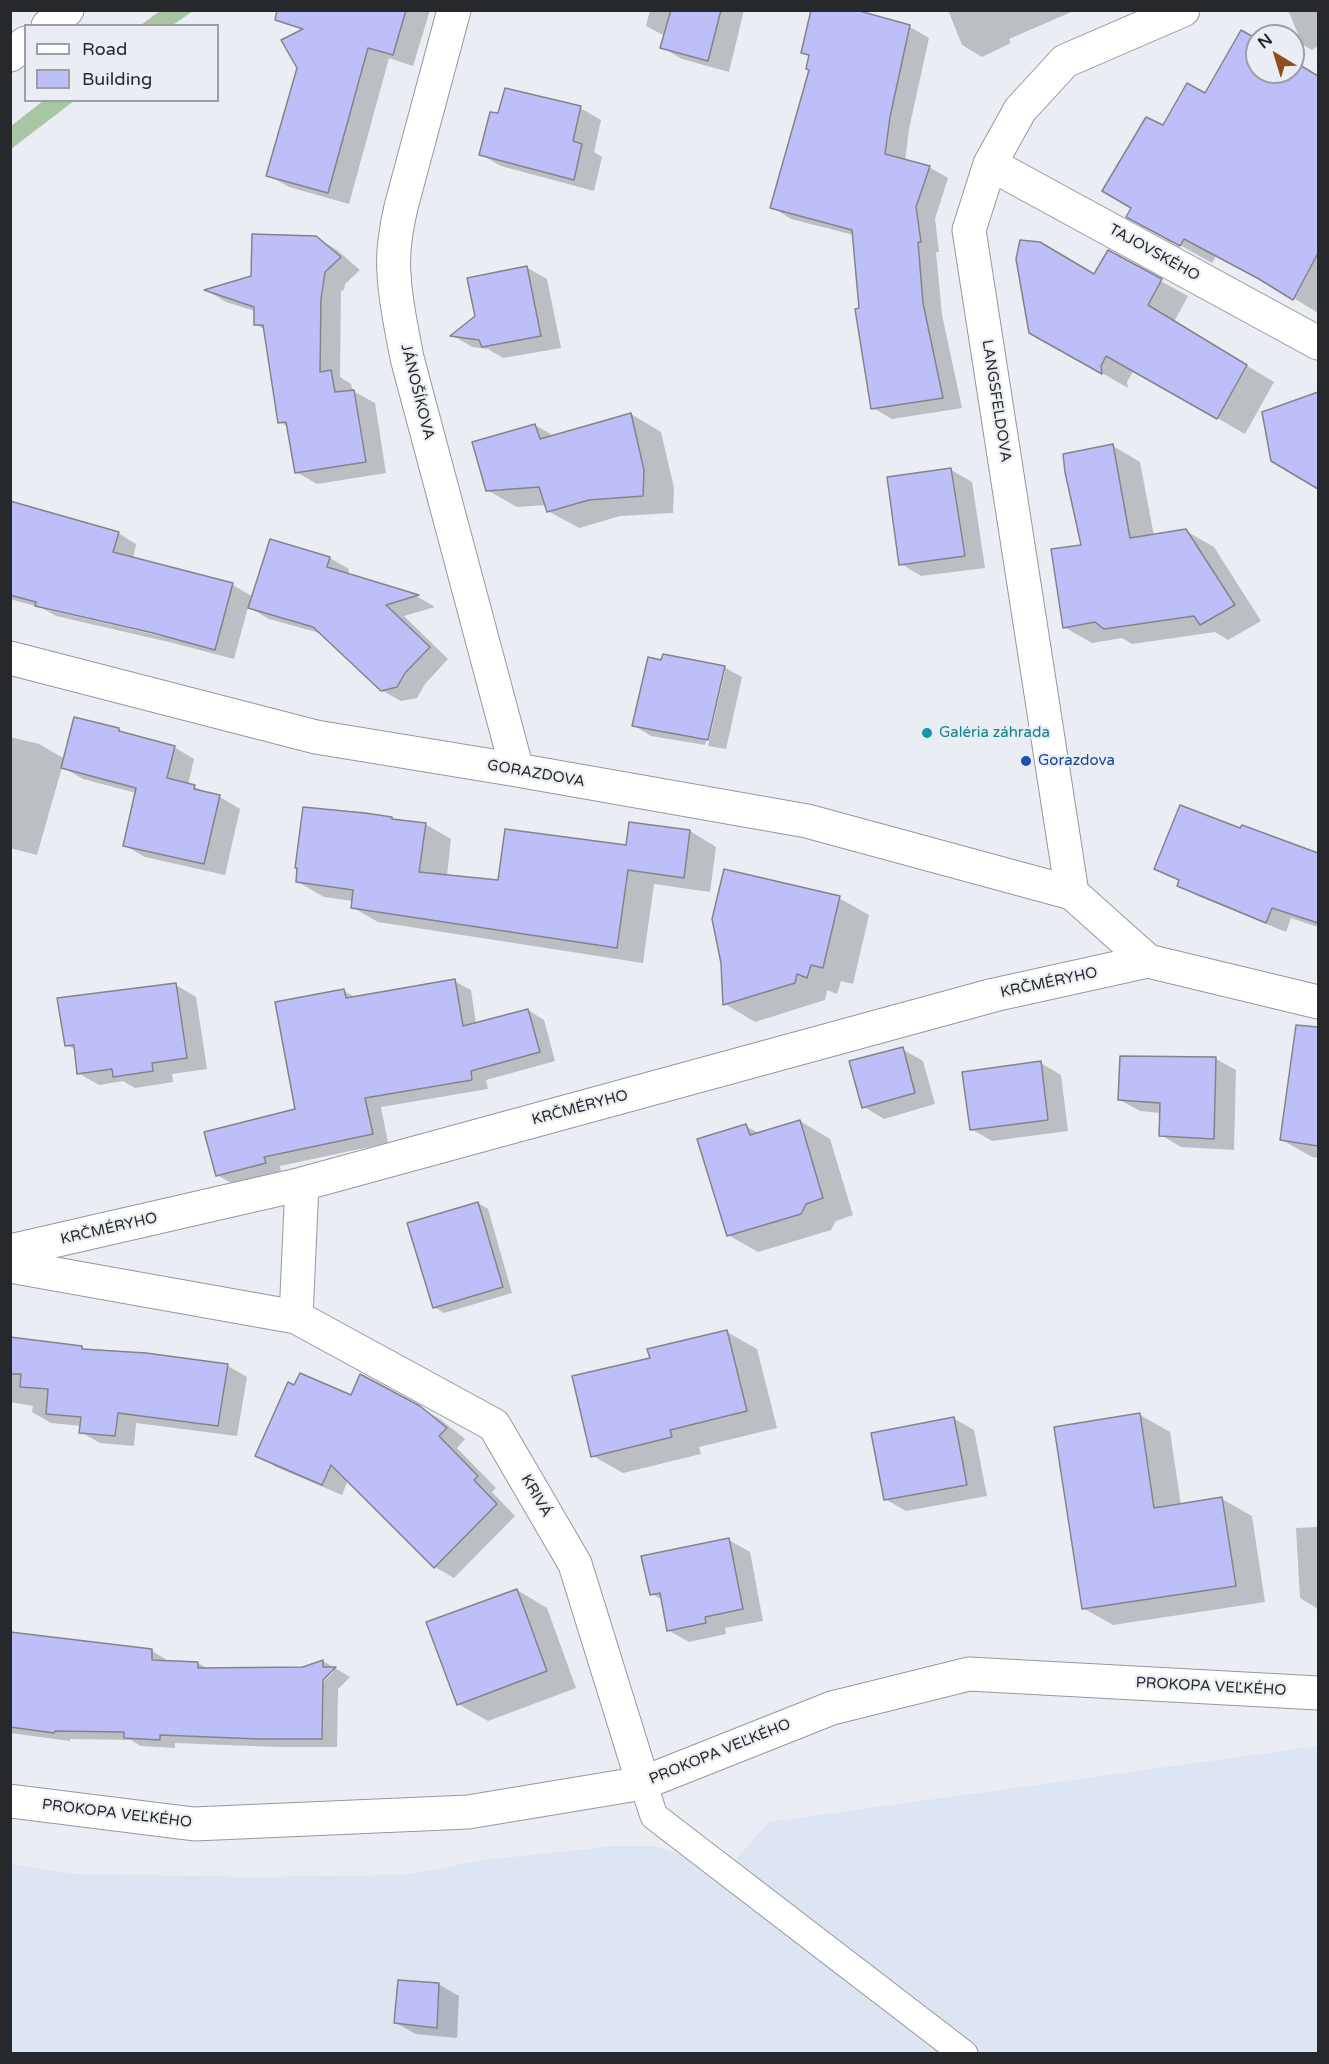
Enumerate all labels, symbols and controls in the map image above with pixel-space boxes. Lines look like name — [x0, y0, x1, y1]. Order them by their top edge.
legend — [24, 24, 219, 102]
north arrow — [1245, 24, 1305, 84]
text: N — [1254, 30, 1276, 53]
text: Road — [82, 38, 127, 60]
text: Building — [82, 68, 152, 90]
street label: TAJOVSKÉHO — [1105, 221, 1203, 285]
street label: LANGSFELDOVA — [977, 339, 1015, 463]
street label: JÁNOŠÍKOVA — [396, 342, 438, 442]
place label: Galéria záhrada — [939, 724, 1050, 742]
marker: Galéria záhrada — [920, 726, 934, 740]
place label: Gorazdova — [1038, 752, 1115, 770]
marker: Gorazdova — [1019, 754, 1033, 768]
street label: GORAZDOVA — [486, 757, 586, 791]
street label: KRČMÉRYHO — [999, 964, 1099, 1002]
street label: KRČMÉRYHO — [530, 1086, 630, 1130]
street label: KRČMÉRYHO — [59, 1209, 159, 1249]
street label: KRIVÁ — [517, 1472, 555, 1520]
street label: PROKOPA VEĽKÉHO — [1135, 1674, 1287, 1700]
street label: PROKOPA VEĽKÉHO — [647, 1715, 793, 1789]
street label: PROKOPA VEĽKÉHO — [41, 1796, 193, 1832]

